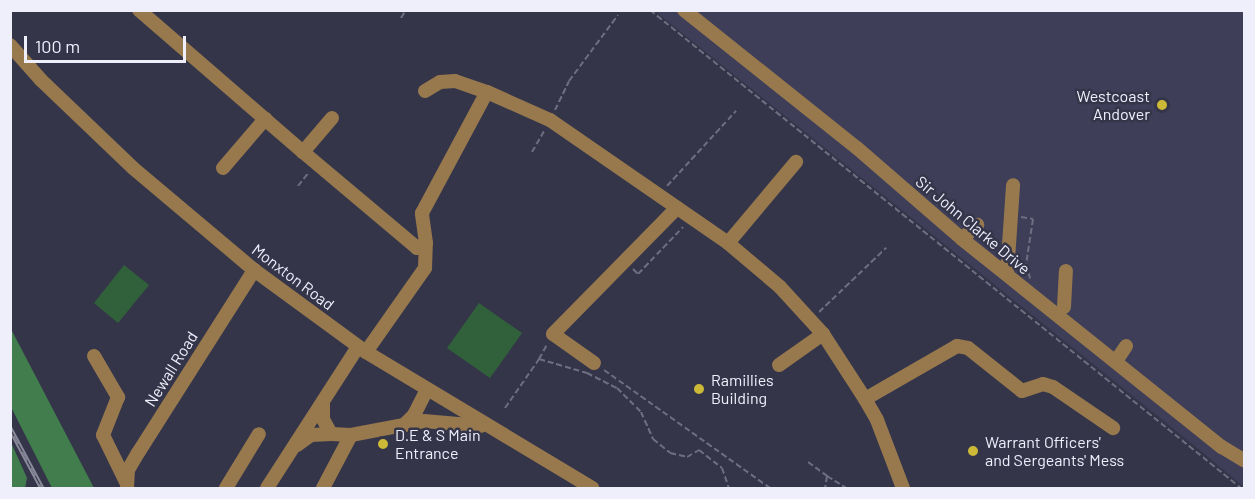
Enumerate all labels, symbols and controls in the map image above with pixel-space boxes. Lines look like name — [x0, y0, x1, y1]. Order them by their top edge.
scale bar — [27, 24, 189, 62]
text: 100 m — [35, 35, 80, 57]
place label: Westcoast Andover — [1076, 86, 1150, 124]
marker: Westcoast Andover — [1155, 98, 1169, 112]
street label: Sir John Clarke Drive — [912, 172, 1034, 278]
street label: Monxton Road — [248, 240, 338, 314]
street label: Newall Road — [140, 328, 202, 410]
place label: Ramillies Building — [711, 370, 774, 408]
marker: Ramillies Building — [692, 382, 706, 396]
place label: D.E & S Main Entrance — [395, 425, 481, 463]
place label: Warrant Officers' and Sergeants' Mess — [985, 432, 1124, 470]
marker: D.E & S Main Entrance — [376, 437, 390, 451]
marker: Warrant Officers' and Sergeants' Mess — [966, 444, 980, 458]

